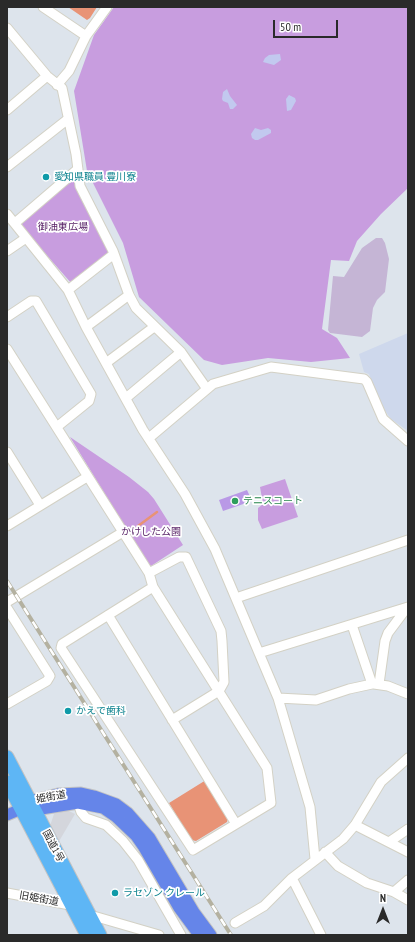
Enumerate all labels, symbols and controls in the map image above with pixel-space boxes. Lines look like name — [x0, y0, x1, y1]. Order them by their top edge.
scale bar — [275, 12, 340, 38]
text: 50 m — [280, 19, 301, 34]
place label: 愛知県職員 豊川寮 — [54, 171, 136, 183]
marker: 愛知県職員 豊川寮 — [41, 172, 51, 182]
park label: 御油東広場 — [38, 221, 88, 233]
place label: テニスコート — [243, 495, 303, 507]
marker: テニスコート — [230, 496, 240, 506]
park label: かけした公園 — [121, 526, 181, 538]
place label: かえで歯科 — [76, 705, 126, 717]
marker: かえで歯科 — [63, 706, 73, 716]
street label: 姫街道 — [35, 788, 67, 806]
street label: 国道1号 — [40, 828, 66, 864]
place label: ラセゾン クレール — [123, 887, 205, 899]
marker: ラセゾン クレール — [110, 888, 120, 898]
street label: 旧姫街道 — [18, 890, 60, 908]
north arrow — [363, 890, 403, 930]
text: N — [380, 891, 386, 905]

